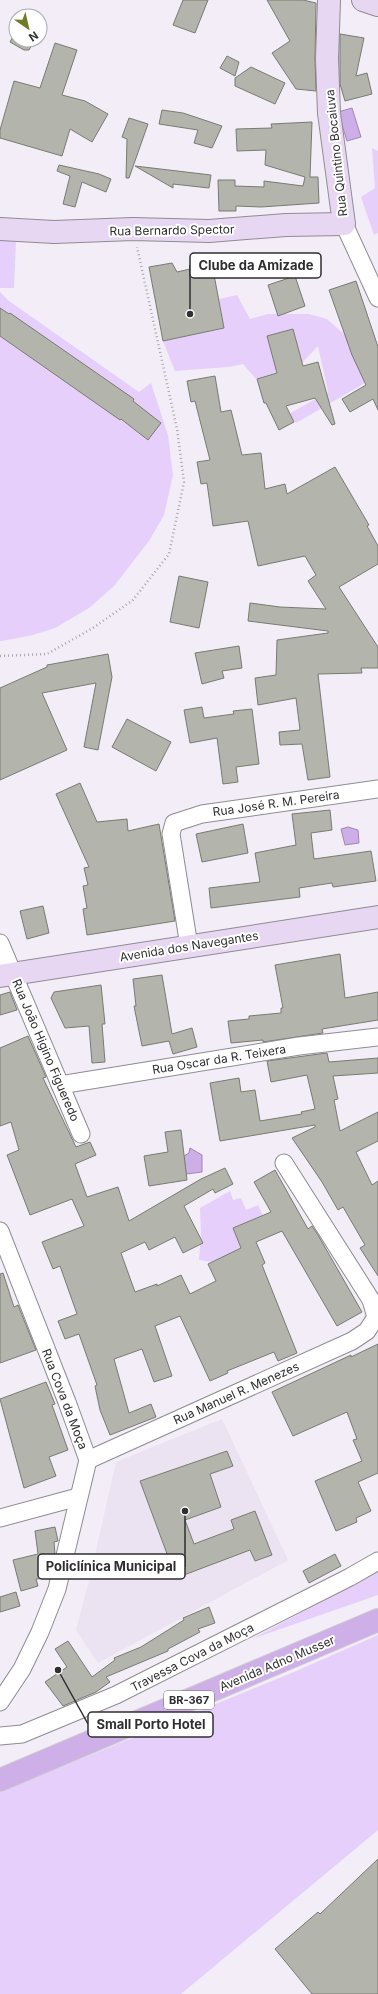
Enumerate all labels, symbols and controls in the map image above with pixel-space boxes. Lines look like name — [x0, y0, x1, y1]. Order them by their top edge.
north arrow — [8, 8, 48, 48]
text: N — [26, 28, 41, 44]
street label: Rua Quintino Bocaiuva — [322, 89, 350, 217]
street label: Rua Bernardo Spector — [109, 221, 235, 239]
callout: Clube da Amizade — [190, 253, 321, 278]
text: Clube da Amizade — [198, 257, 314, 273]
street label: Rua José R. M. Pereira — [212, 787, 340, 819]
street label: Avenida dos Navegantes — [119, 928, 259, 964]
street label: Rua João Higino Figueredo — [9, 976, 83, 1124]
street label: Rua Oscar da R. Teixera — [151, 1041, 287, 1077]
street label: Rua Cova da Moça — [39, 1347, 91, 1451]
street label: Rua Manuel R. Menezes — [171, 1358, 301, 1428]
callout: Policlínica Municipal — [38, 1554, 185, 1579]
text: Policlínica Municipal — [46, 1558, 176, 1574]
street label: Travessa Cova da Moça — [128, 1619, 256, 1695]
street label: Avenida Adno Musser — [217, 1632, 337, 1694]
road number: BR-367 — [164, 1691, 214, 1709]
callout: Small Porto Hotel — [88, 1712, 213, 1737]
text: Small Porto Hotel — [96, 1716, 206, 1732]

